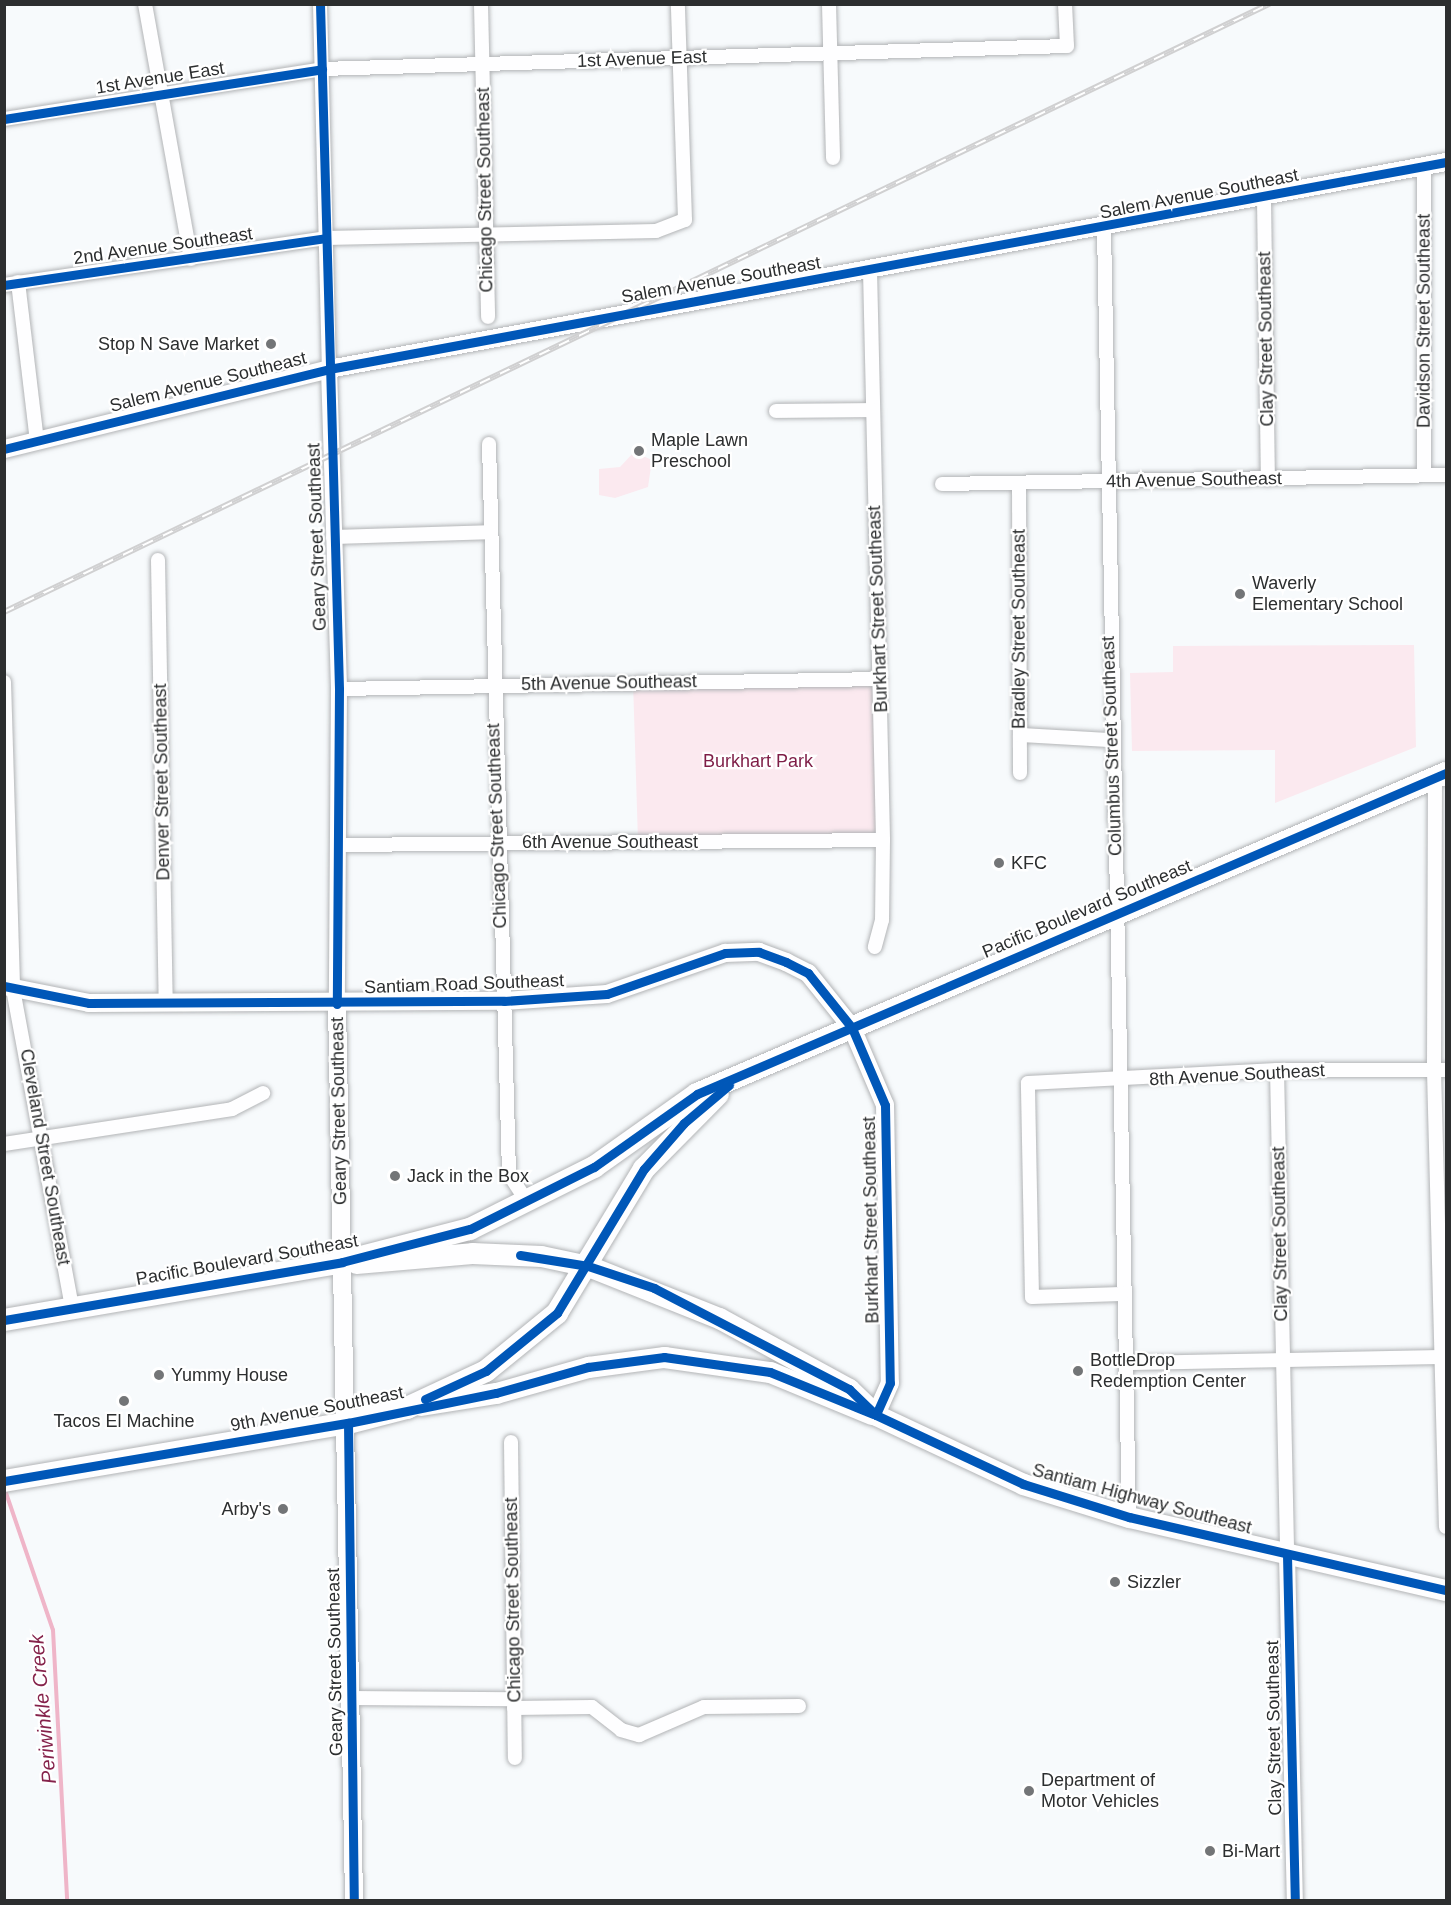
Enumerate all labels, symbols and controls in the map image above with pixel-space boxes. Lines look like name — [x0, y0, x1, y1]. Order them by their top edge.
street label: 1st Avenue East — [576, 46, 708, 72]
street label: 1st Avenue East — [94, 57, 226, 99]
street label: Chicago Street Southeast — [472, 87, 498, 293]
street label: Salem Avenue Southeast — [1097, 164, 1301, 224]
street label: Davidson Street Southeast — [1413, 214, 1435, 428]
street label: 2nd Avenue Southeast — [71, 223, 255, 269]
street label: Clay Street Southeast — [1254, 251, 1278, 427]
street label: Salem Avenue Southeast — [619, 252, 823, 308]
place label: Stop N Save Market — [98, 333, 259, 355]
marker: Stop N Save Market — [264, 337, 278, 351]
street label: Salem Avenue Southeast — [107, 347, 309, 417]
place label: Maple Lawn Preschool — [651, 430, 748, 472]
street label: Geary Street Southeast — [303, 443, 331, 631]
marker: Maple Lawn Preschool — [632, 444, 646, 458]
street label: 4th Avenue Southeast — [1105, 468, 1283, 492]
street label: Burkhart Street Southeast — [864, 505, 892, 713]
street label: Bradley Street Southeast — [1008, 529, 1030, 729]
place label: Waverly Elementary School — [1252, 573, 1403, 616]
marker: Waverly Elementary School — [1233, 587, 1247, 601]
street label: Columbus Street Southeast — [1097, 636, 1127, 856]
street label: 5th Avenue Southeast — [520, 671, 698, 695]
street label: Denver Street Southeast — [149, 683, 175, 881]
street label: Chicago Street Southeast — [483, 723, 511, 929]
park label: Burkhart Park — [703, 750, 813, 772]
street label: 6th Avenue Southeast — [522, 831, 698, 853]
place label: KFC — [1011, 852, 1047, 874]
street label: Pacific Boulevard Southeast — [979, 855, 1195, 963]
marker: KFC — [992, 856, 1006, 870]
street label: Santiam Road Southeast — [364, 970, 564, 998]
street label: Geary Street Southeast — [327, 1017, 351, 1205]
street label: Cleveland Street Southeast — [15, 1047, 75, 1267]
street label: 8th Avenue Southeast — [1148, 1060, 1326, 1090]
street label: Burkhart Street Southeast — [858, 1116, 884, 1324]
street label: Clay Street Southeast — [1268, 1146, 1292, 1322]
place label: Jack in the Box — [407, 1165, 529, 1187]
marker: Jack in the Box — [388, 1169, 402, 1183]
street label: Pacific Boulevard Southeast — [134, 1230, 360, 1290]
place label: BottleDrop Redemption Center — [1090, 1350, 1246, 1392]
place label: Yummy House — [171, 1364, 288, 1386]
marker: BottleDrop Redemption Center — [1071, 1364, 1085, 1378]
marker: Yummy House — [152, 1368, 166, 1382]
street label: 9th Avenue Southeast — [228, 1382, 406, 1436]
marker: Tacos El Machine — [117, 1394, 131, 1408]
place label: Tacos El Machine — [53, 1410, 195, 1432]
street label: Santiam Highway Southeast — [1030, 1459, 1254, 1539]
street label: Chicago Street Southeast — [500, 1497, 526, 1703]
place label: Arby's — [222, 1498, 271, 1520]
marker: Arby's — [276, 1502, 290, 1516]
street label: Geary Street Southeast — [323, 1568, 347, 1756]
place label: Sizzler — [1127, 1571, 1181, 1593]
marker: Sizzler — [1108, 1575, 1122, 1589]
water label: Periwinkle Creek — [25, 1633, 61, 1785]
street label: Clay Street Southeast — [1262, 1640, 1286, 1816]
place label: Department of Motor Vehicles — [1041, 1770, 1159, 1812]
marker: Department of Motor Vehicles — [1022, 1784, 1036, 1798]
place label: Bi-Mart — [1222, 1840, 1280, 1862]
marker: Bi-Mart — [1203, 1844, 1217, 1858]

